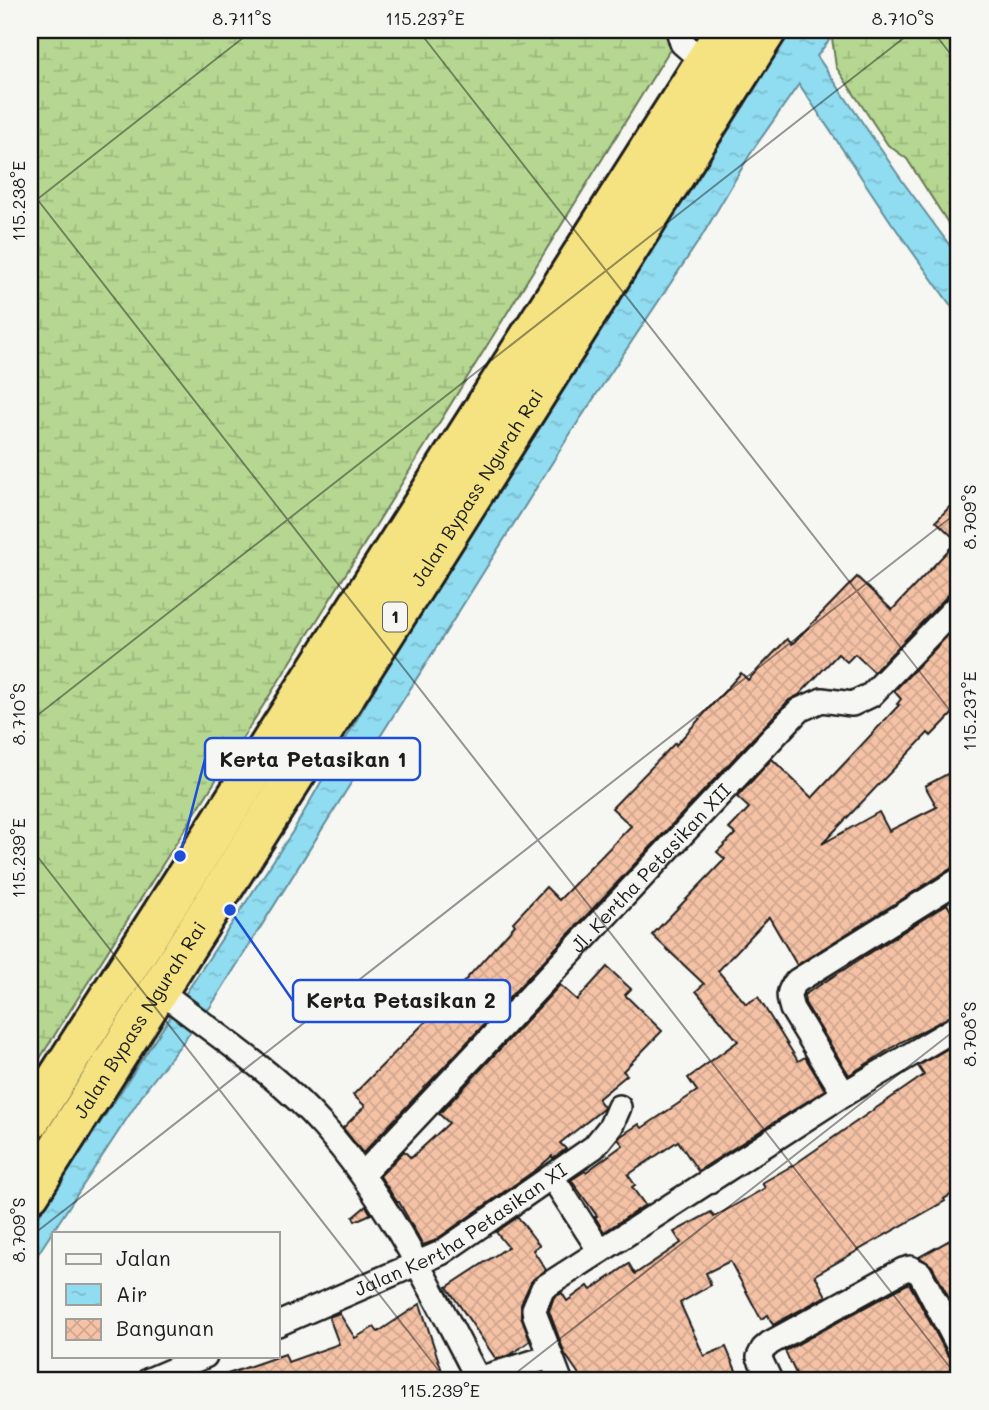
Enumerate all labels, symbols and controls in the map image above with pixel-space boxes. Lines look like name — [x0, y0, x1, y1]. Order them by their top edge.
text: 8.711°S — [212, 6, 272, 30]
text: 115.237°E — [385, 6, 465, 30]
text: 8.710°S — [872, 6, 934, 30]
text: 115.238°E — [6, 161, 30, 241]
street label: Jalan Bypass Ngurah Rai — [405, 384, 548, 591]
text: 8.709°S — [957, 484, 981, 550]
road number: 1 — [383, 602, 407, 632]
text: 115.237°E — [957, 671, 981, 751]
text: 8.710°S — [6, 683, 30, 745]
callout: Kerta Petasikan 1 — [205, 738, 420, 780]
text: Kerta Petasikan 1 — [220, 745, 406, 772]
street label: Jl. Kertha Petasikan XII — [565, 778, 736, 958]
text: 115.239°E — [6, 818, 30, 898]
street label: Jalan Bypass Ngurah Rai — [67, 916, 211, 1123]
callout: Kerta Petasikan 2 — [293, 980, 510, 1022]
text: Kerta Petasikan 2 — [306, 986, 496, 1013]
text: 8.708°S — [957, 1001, 981, 1067]
street label: Jalan Kertha Petasikan XI — [350, 1157, 571, 1301]
text: 8.709°S — [6, 1197, 30, 1263]
legend — [52, 1232, 280, 1358]
text: Jalan — [116, 1244, 171, 1271]
text: Air — [116, 1280, 148, 1307]
text: Bangunan — [116, 1314, 214, 1341]
text: 115.239°E — [400, 1378, 480, 1402]

